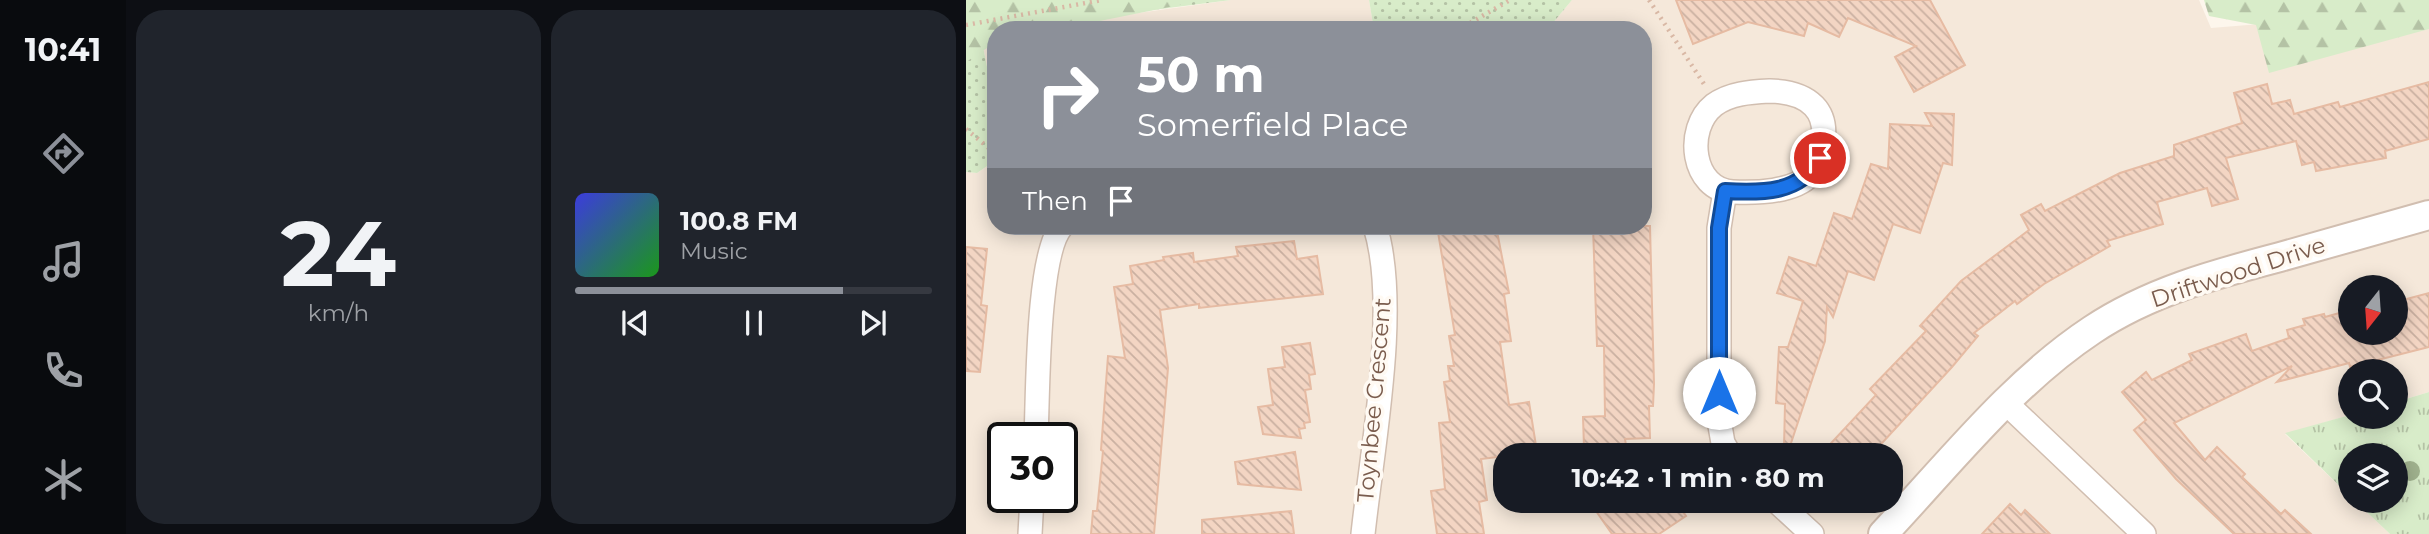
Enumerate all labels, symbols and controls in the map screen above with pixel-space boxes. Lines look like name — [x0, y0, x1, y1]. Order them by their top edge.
text: 10:41 — [25, 30, 101, 69]
text: 50 m — [1137, 45, 1265, 104]
icon: right — [1022, 49, 1113, 140]
text: Somerfield Place — [1137, 105, 1408, 144]
pin — [1790, 128, 1850, 188]
icon: directions — [39, 129, 88, 178]
icon: arrive — [1801, 139, 1839, 177]
icon: arrive — [1102, 182, 1140, 220]
text: Then — [1022, 185, 1088, 217]
text: 24 — [281, 198, 396, 309]
text: 100.8 FM — [680, 205, 798, 237]
street label: Driftwood Drive — [2147, 231, 2329, 313]
icon: music — [39, 237, 88, 286]
text: Music — [680, 237, 748, 265]
north arrow — [2338, 275, 2408, 345]
map controls — [2338, 275, 2408, 513]
street label: Toynbee Crescent — [1351, 297, 1397, 503]
text: km/h — [308, 299, 369, 327]
icon: previous — [616, 304, 654, 342]
icon: pause — [735, 304, 773, 342]
icon: next — [854, 304, 892, 342]
icon: phone — [39, 346, 88, 395]
position arrow — [1682, 356, 1756, 430]
button: search — [2338, 359, 2408, 429]
speed limit sign: 30 — [987, 422, 1078, 513]
button: layers — [2338, 443, 2408, 513]
icon: climate — [39, 455, 88, 504]
text: 10:42 · 1 min · 80 m — [1571, 462, 1825, 494]

